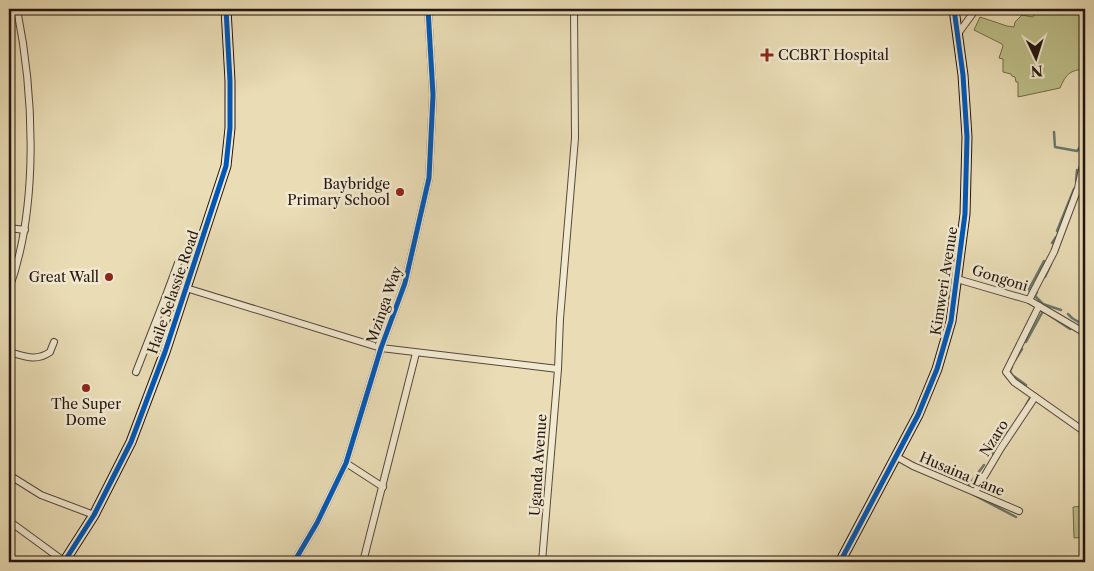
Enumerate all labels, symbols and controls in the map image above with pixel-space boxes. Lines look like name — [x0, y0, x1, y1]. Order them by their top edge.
north arrow — [1012, 32, 1062, 82]
place label: CCBRT Hospital — [778, 46, 889, 64]
marker: CCBRT Hospital — [760, 48, 774, 62]
text: N — [1030, 62, 1044, 80]
place label: Baybridge Primary School — [287, 175, 390, 209]
marker: Baybridge Primary School — [394, 186, 406, 198]
street label: Kimweri Avenue — [927, 225, 962, 337]
street label: Haile Selassie Road — [143, 227, 203, 356]
street label: Gongoni — [970, 261, 1030, 295]
street label: Mzinga Way — [362, 264, 406, 346]
place label: Great Wall — [29, 268, 99, 286]
marker: Great Wall — [103, 271, 115, 283]
marker: The Super Dome — [80, 382, 92, 394]
place label: The Super Dome — [51, 395, 121, 429]
street label: Uganda Avenue — [525, 413, 551, 517]
street label: Nzaro — [976, 416, 1012, 460]
street label: Husaina Lane — [917, 448, 1008, 500]

